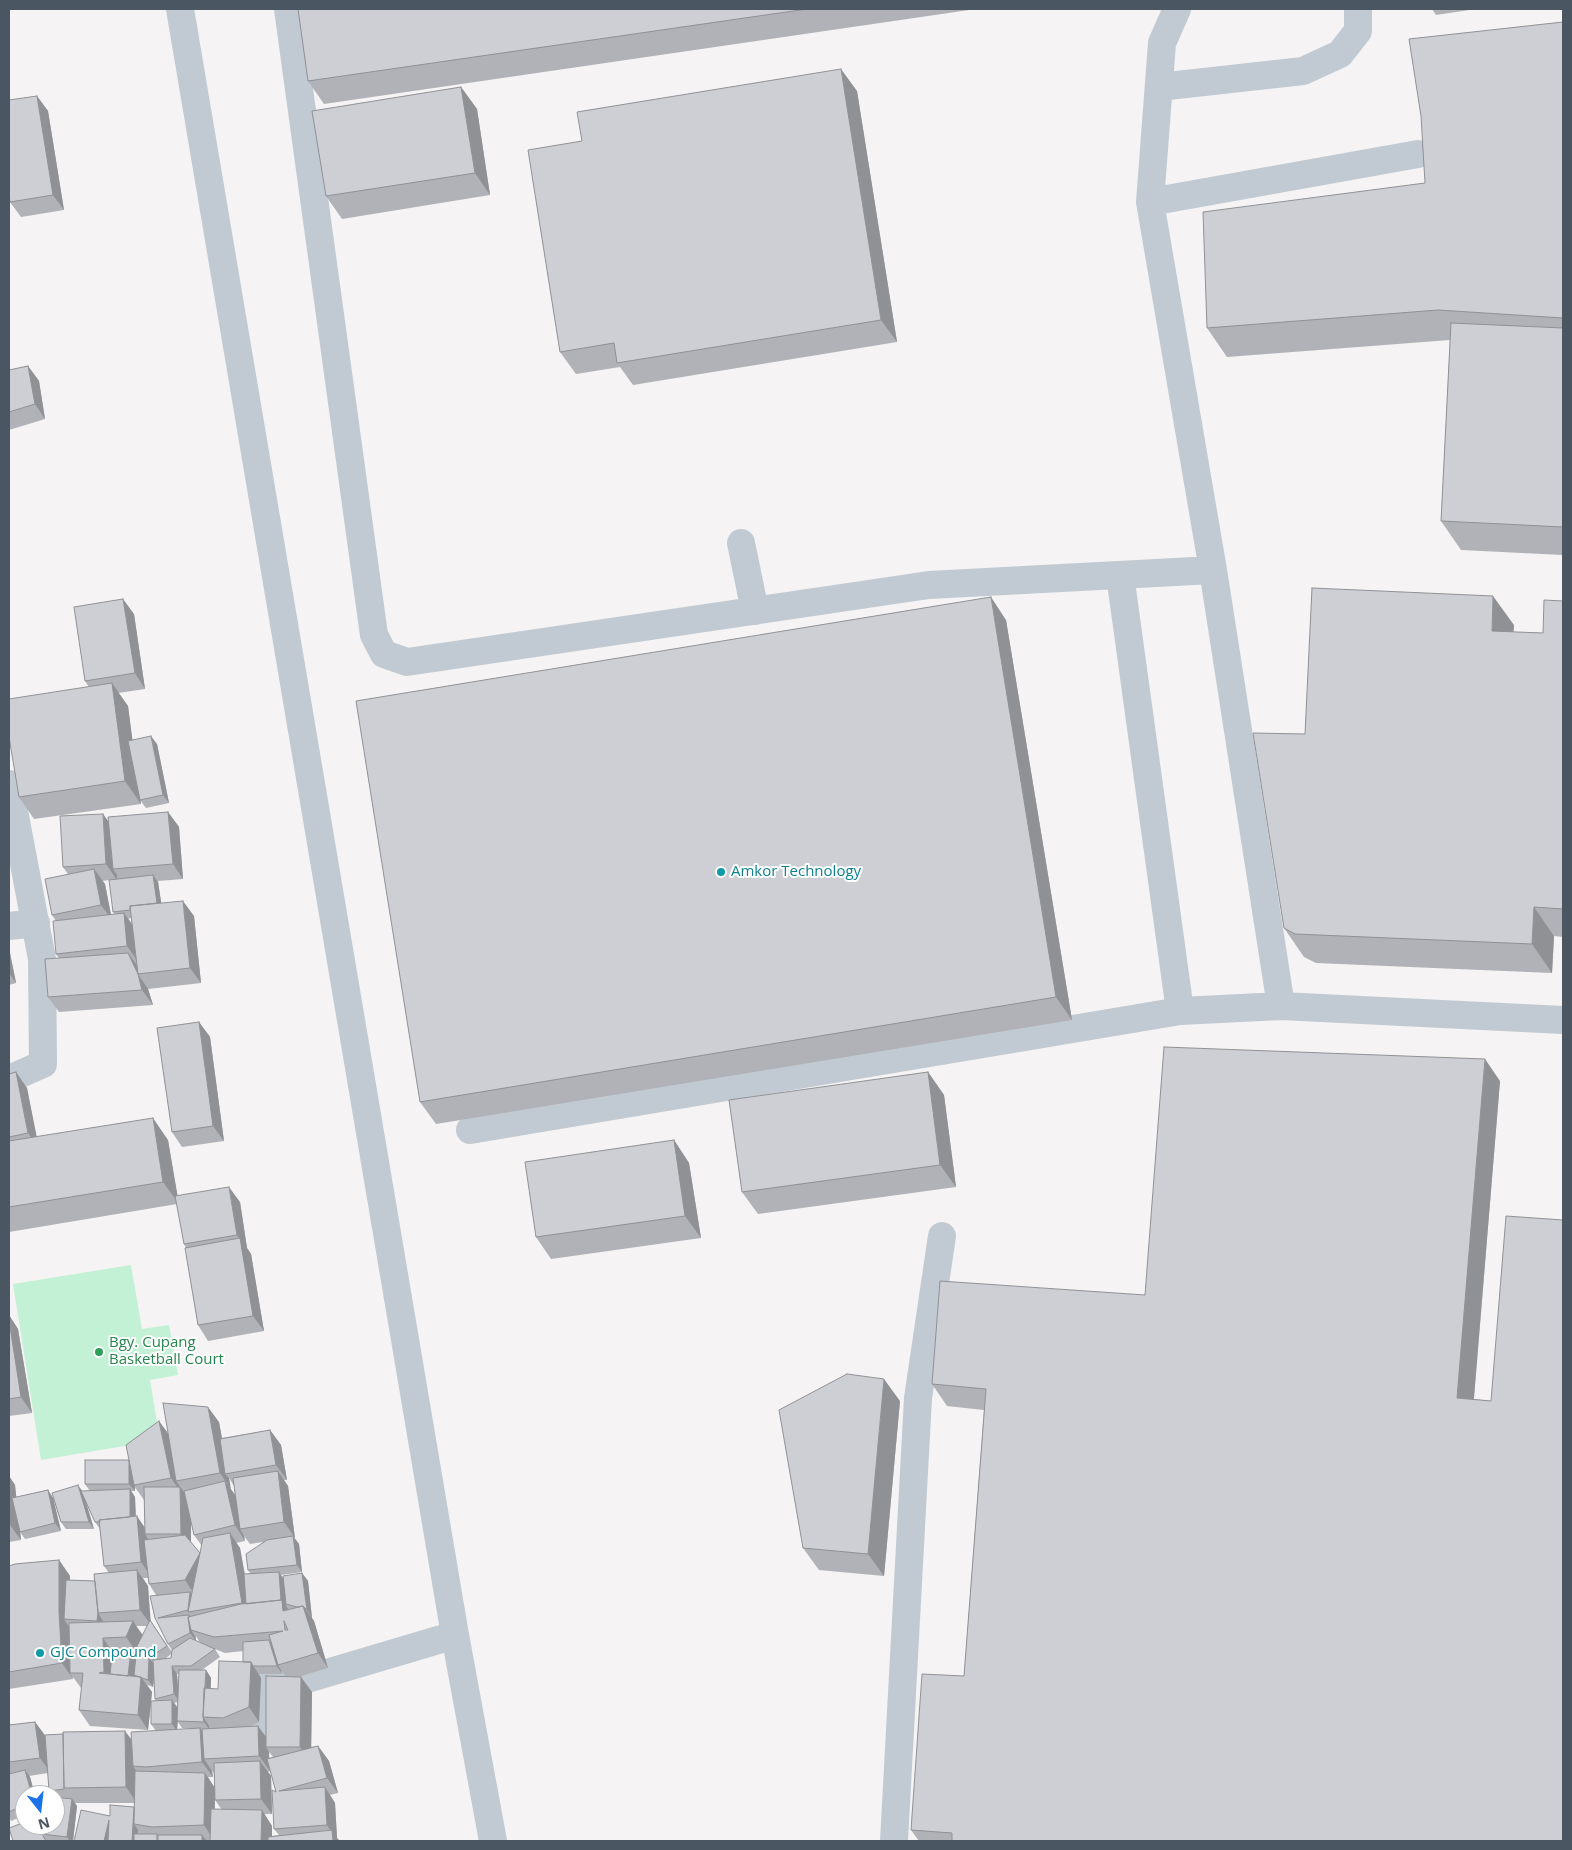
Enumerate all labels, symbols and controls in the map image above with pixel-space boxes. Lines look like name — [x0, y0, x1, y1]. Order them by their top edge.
place label: Amkor Technology — [731, 863, 861, 881]
marker: Amkor Technology — [715, 866, 727, 878]
place label: Bgy. Cupang Basketball Court — [109, 1334, 224, 1369]
marker: Bgy. Cupang Basketball Court — [93, 1346, 105, 1358]
place label: GJC Compound — [50, 1644, 156, 1662]
marker: GJC Compound — [34, 1647, 46, 1659]
north arrow — [15, 1785, 65, 1835]
text: N — [36, 1813, 52, 1835]

